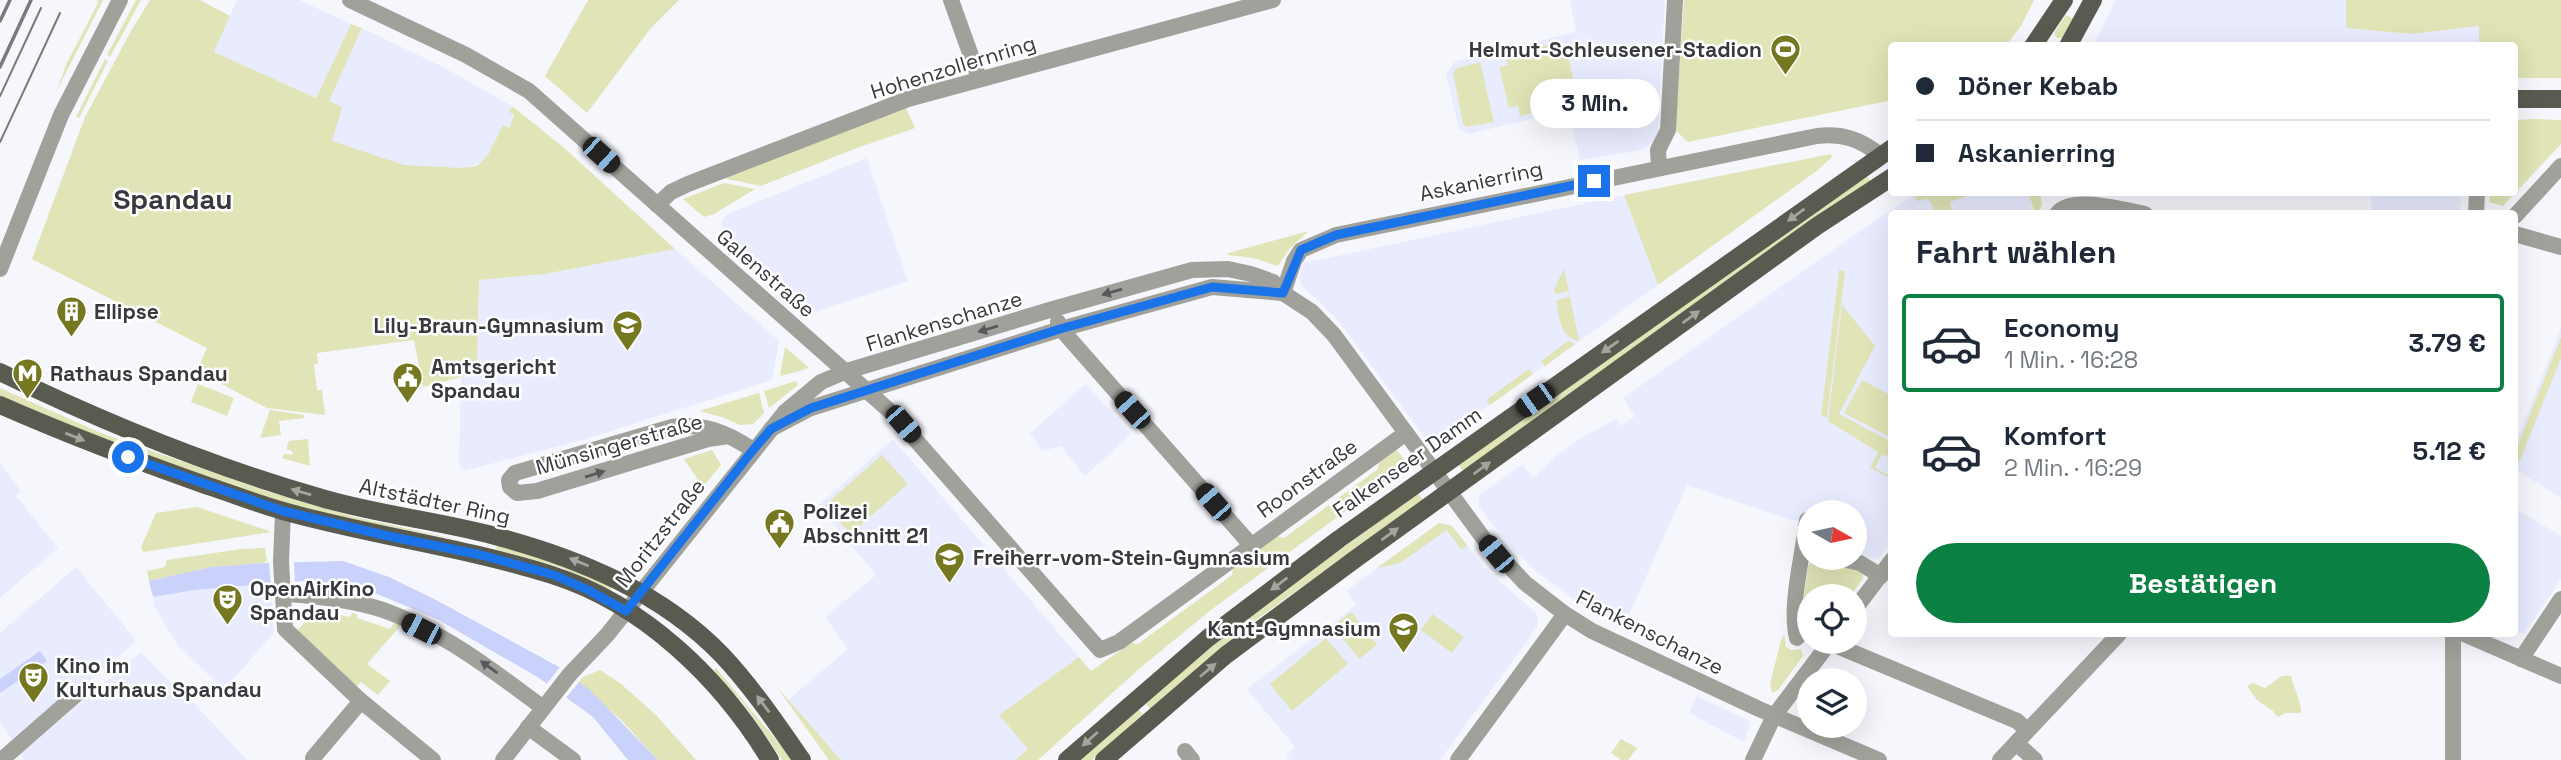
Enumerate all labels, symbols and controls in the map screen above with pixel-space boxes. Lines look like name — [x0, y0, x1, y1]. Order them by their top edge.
street label: Hohenzollernring — [867, 29, 1039, 105]
sports icon: Helmut-Schleusener-Stadion — [1768, 32, 1802, 76]
place label: Helmut-Schleusener-Stadion — [1469, 36, 1762, 63]
text: Döner Kebab — [1958, 69, 2118, 103]
callout: 3 Min. — [1529, 80, 1659, 128]
text: 3 Min. — [1561, 88, 1629, 118]
car — [579, 133, 624, 177]
text: Askanierring — [1958, 136, 2116, 170]
street label: Askanierring — [1417, 155, 1545, 207]
route end — [1578, 165, 1610, 197]
district label: Spandau — [113, 181, 233, 217]
one-way arrow — [1787, 208, 1805, 222]
street label: Galenstraße — [711, 223, 821, 323]
text: Fahrt wählen — [1916, 232, 2116, 272]
street label: Flankenschanze — [863, 284, 1025, 358]
one-way arrow — [1101, 287, 1123, 298]
building icon: Ellipse — [54, 294, 88, 338]
place label: Ellipse — [94, 298, 159, 325]
school or university icon: Lily-Braun-Gymnasium — [610, 308, 644, 352]
one-way arrow — [1682, 310, 1700, 324]
text: Economy — [2004, 311, 2120, 345]
place label: Lily-Braun-Gymnasium — [373, 312, 604, 339]
icon: car — [1920, 312, 1983, 375]
one-way arrow — [977, 324, 998, 335]
text: 3.79 € — [2409, 326, 2486, 360]
one-way arrow — [1601, 340, 1619, 354]
text: 1 Min. · 16:28 — [2004, 345, 2138, 375]
place label: Amtsgericht Spandau — [431, 353, 556, 404]
metro station icon: Rathaus Spandau — [10, 356, 44, 400]
place label: Rathaus Spandau — [50, 360, 228, 387]
public building icon: Amtsgericht Spandau — [391, 361, 425, 405]
car — [1512, 379, 1559, 421]
car — [1111, 387, 1154, 433]
car — [882, 401, 925, 447]
street label: Falkenseer Damm — [1327, 401, 1487, 523]
street label: Münsingerstraße — [532, 407, 706, 481]
text: Komfort — [2004, 419, 2107, 453]
icon: car — [1920, 420, 1983, 483]
one-way arrow — [64, 431, 85, 442]
street label: Roonstraße — [1251, 432, 1363, 524]
text: 5.12 € — [2413, 434, 2486, 468]
route start — [112, 441, 144, 473]
text: 2 Min. · 16:29 — [2004, 453, 2142, 483]
one-way arrow — [1473, 461, 1491, 475]
one-way arrow — [585, 468, 606, 478]
street label: Altstädter Ring — [357, 472, 513, 530]
street label: Moritzstraße — [609, 473, 711, 593]
car — [1192, 479, 1235, 525]
one-way arrow — [290, 486, 311, 496]
place label: Polizei Abschnitt 21 — [803, 498, 928, 549]
north arrow — [1797, 500, 1867, 570]
map controls — [1797, 500, 1867, 738]
public building icon: Polizei Abschnitt 21 — [763, 506, 797, 550]
one-way arrow — [1381, 527, 1399, 541]
car — [1475, 531, 1518, 577]
school or university icon: Freiherr-vom-Stein-Gymnasium — [933, 540, 967, 584]
button: Bestätigen — [1916, 543, 2490, 623]
place label: Freiherr-vom-Stein-Gymnasium — [973, 544, 1290, 571]
one-way arrow — [568, 557, 589, 568]
place label: OpenAirKino Spandau — [250, 575, 374, 626]
one-way arrow — [1270, 577, 1288, 591]
theatre icon: OpenAirKino Spandau — [210, 583, 244, 627]
street label: Flankenschanze — [1572, 583, 1728, 681]
button: locate — [1797, 584, 1867, 654]
car — [398, 610, 445, 648]
school or university icon: Kant-Gymnasium — [1387, 611, 1421, 655]
place label: Kant-Gymnasium — [1208, 615, 1381, 642]
place label: Kino im Kulturhaus Spandau — [56, 652, 262, 703]
theatre icon: Kino im Kulturhaus Spandau — [16, 660, 50, 704]
one-way arrow — [479, 660, 498, 674]
one-way arrow — [1199, 662, 1217, 678]
button: layers — [1797, 668, 1867, 738]
one-way arrow — [756, 695, 770, 713]
one-way arrow — [1081, 731, 1099, 747]

